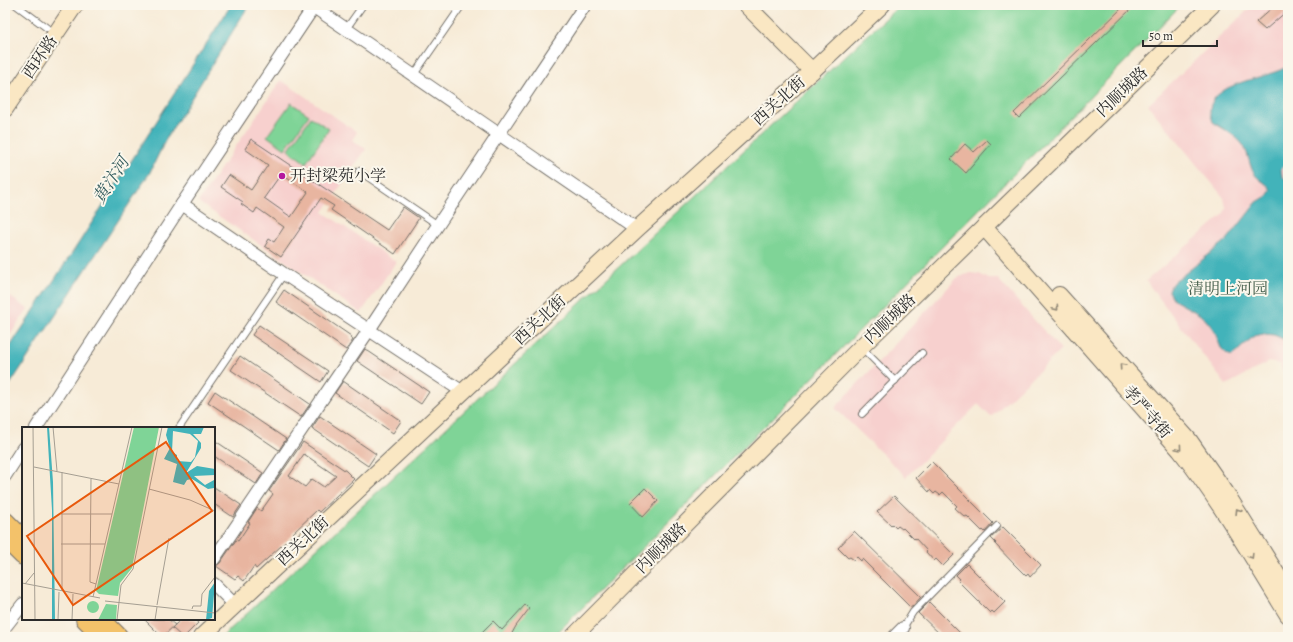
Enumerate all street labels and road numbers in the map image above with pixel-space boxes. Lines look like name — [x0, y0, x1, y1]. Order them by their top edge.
street label: 西环路 — [17, 31, 63, 83]
street label: 内顺城路 — [1091, 62, 1153, 122]
street label: 西关北街 — [748, 71, 810, 131]
street label: 内顺城路 — [859, 289, 921, 349]
street label: 西关北街 — [509, 290, 571, 350]
street label: 孝严寺街 — [1118, 381, 1176, 443]
street label: 西关北街 — [272, 511, 334, 571]
street label: 内顺城路 — [631, 518, 691, 578]

